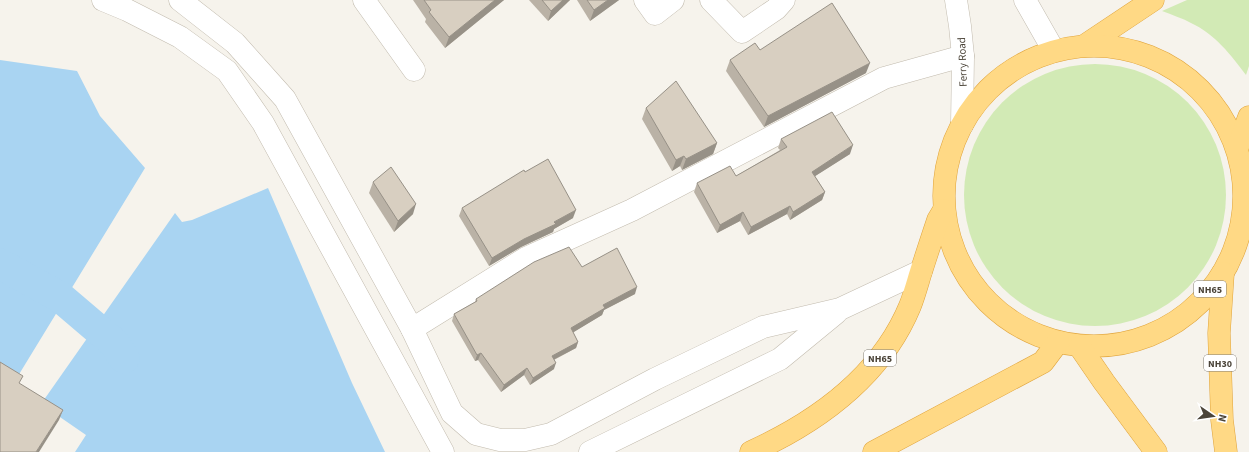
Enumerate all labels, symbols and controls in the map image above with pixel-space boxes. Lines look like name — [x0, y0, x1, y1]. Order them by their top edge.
street label: Ferry Road — [954, 37, 971, 87]
road number: NH65 — [1194, 281, 1226, 297]
road number: NH65 — [864, 350, 896, 366]
road number: NH30 — [1204, 355, 1236, 371]
north arrow — [1193, 396, 1233, 436]
text: N — [1214, 413, 1230, 423]

